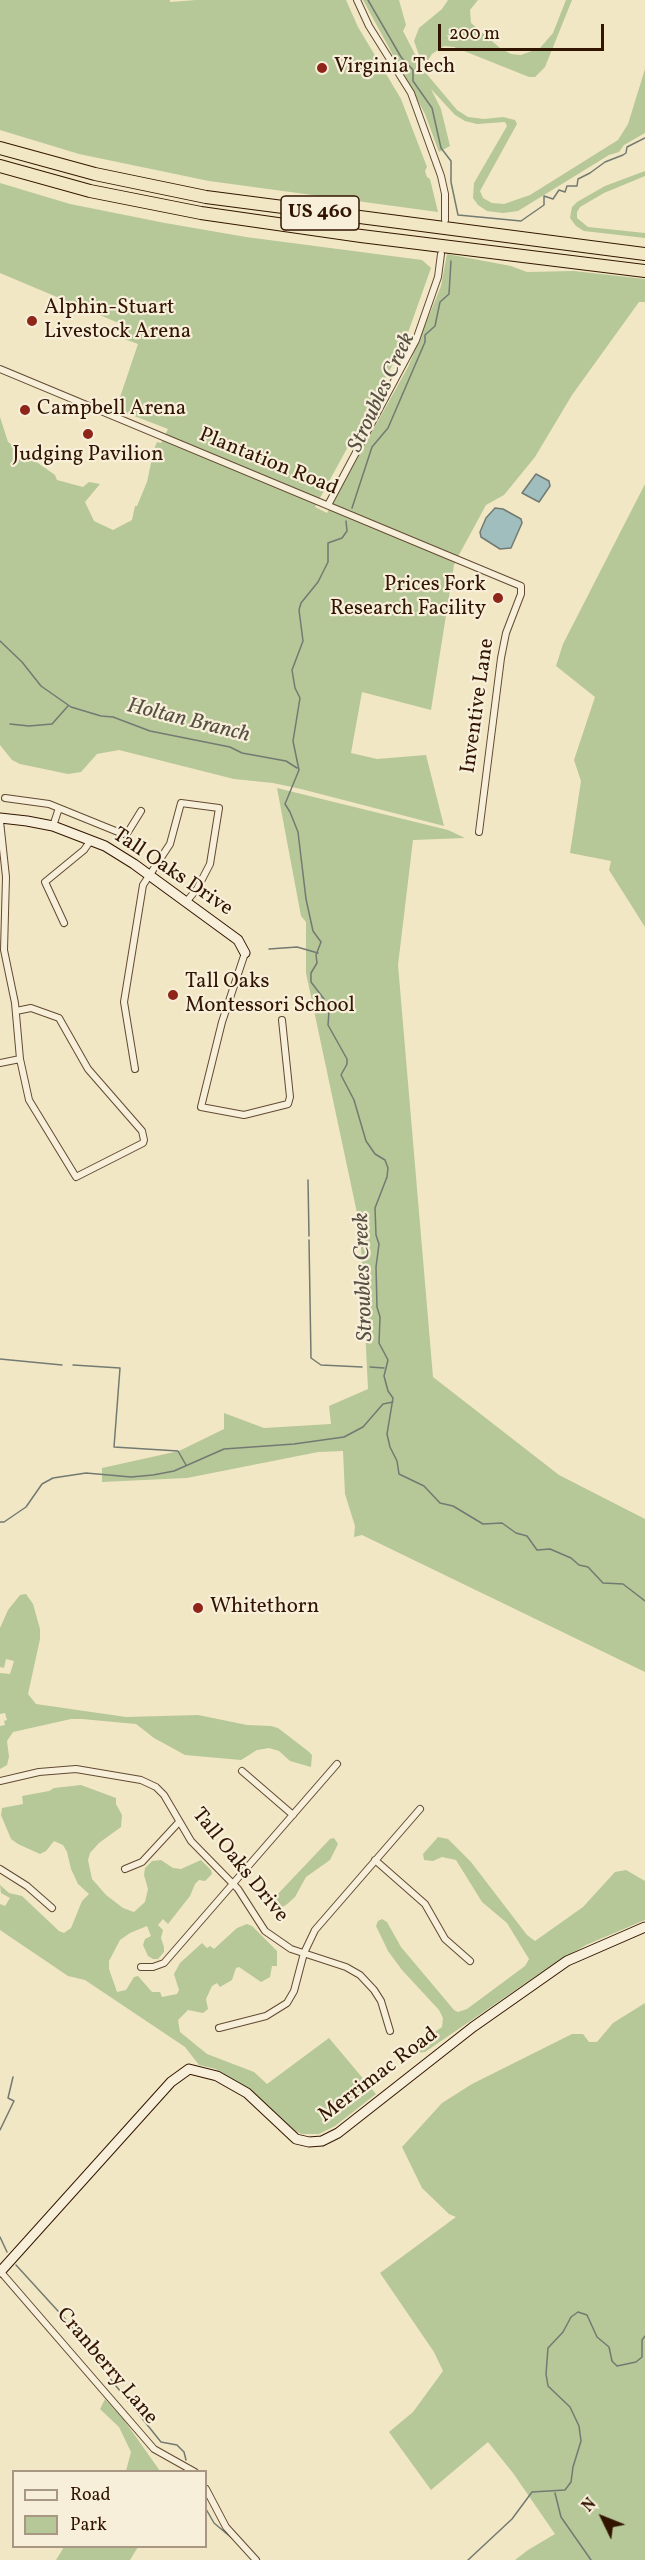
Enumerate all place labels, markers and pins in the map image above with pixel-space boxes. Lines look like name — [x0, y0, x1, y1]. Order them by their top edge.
place label: Virginia Tech — [334, 55, 455, 81]
marker: Virginia Tech — [315, 61, 329, 75]
place label: Alphin-Stuart Livestock Arena — [44, 296, 191, 346]
marker: Alphin-Stuart Livestock Arena — [25, 314, 39, 328]
place label: Campbell Arena — [37, 397, 186, 423]
marker: Campbell Arena — [18, 403, 32, 417]
marker: Judging Pavilion — [81, 427, 95, 441]
place label: Judging Pavilion — [13, 443, 163, 469]
place label: Prices Fork Research Facility — [330, 573, 486, 623]
marker: Prices Fork Research Facility — [491, 591, 505, 605]
place label: Tall Oaks Montessori School — [185, 970, 355, 1020]
marker: Tall Oaks Montessori School — [166, 988, 180, 1002]
place label: Whitethorn — [210, 1595, 319, 1621]
marker: Whitethorn — [191, 1601, 205, 1615]

